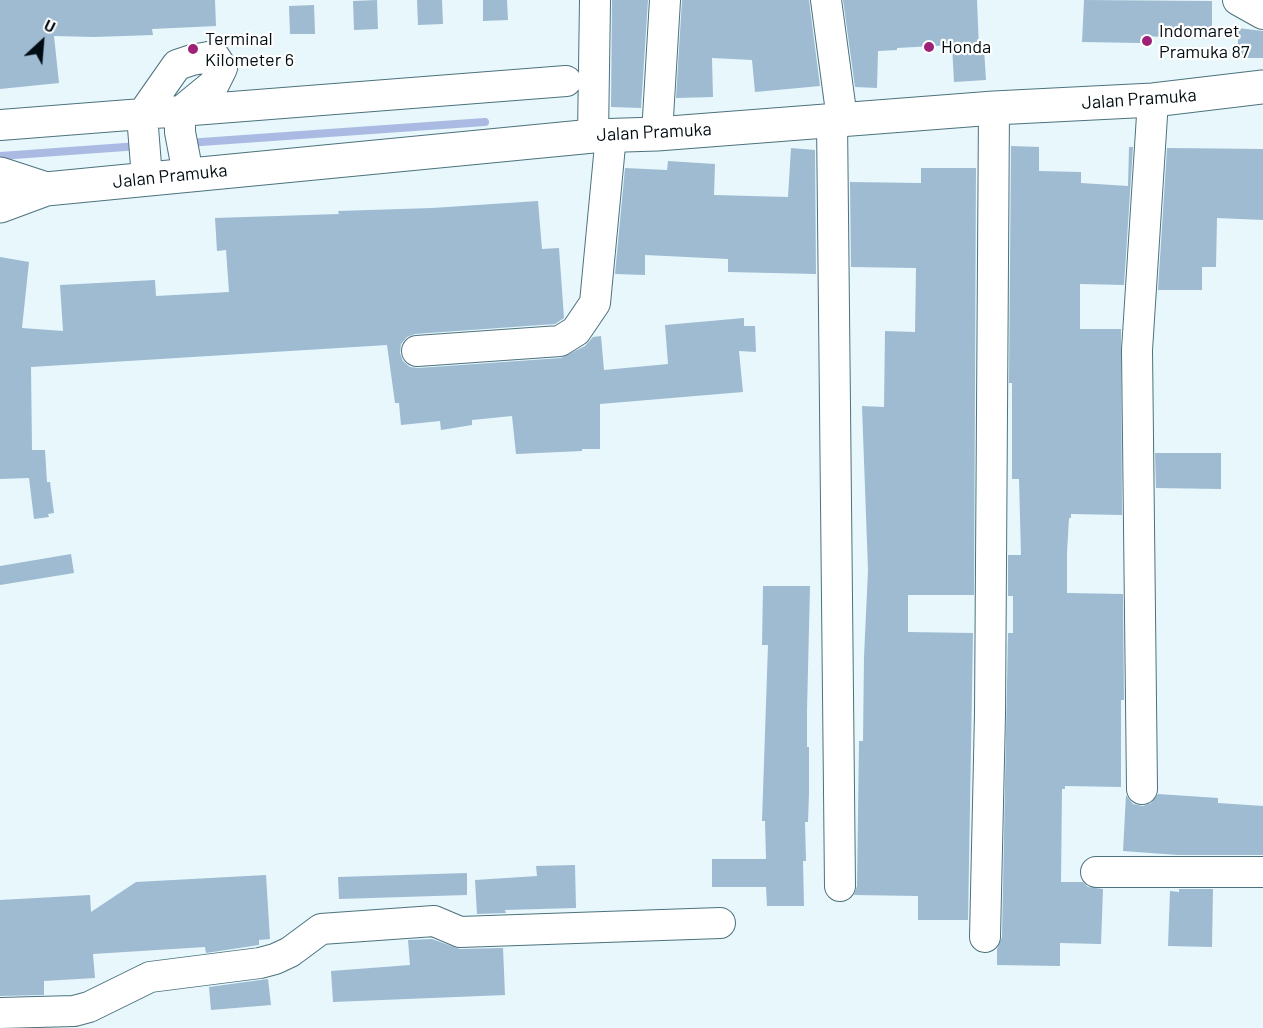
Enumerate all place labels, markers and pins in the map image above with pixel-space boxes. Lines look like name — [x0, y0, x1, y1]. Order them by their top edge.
place label: Indomaret Pramuka 87 — [1159, 20, 1249, 63]
place label: Terminal Kilometer 6 — [205, 28, 294, 70]
marker: Indomaret Pramuka 87 — [1140, 34, 1154, 48]
place label: Honda — [941, 36, 991, 58]
marker: Honda — [922, 40, 936, 54]
marker: Terminal Kilometer 6 — [186, 42, 200, 56]

